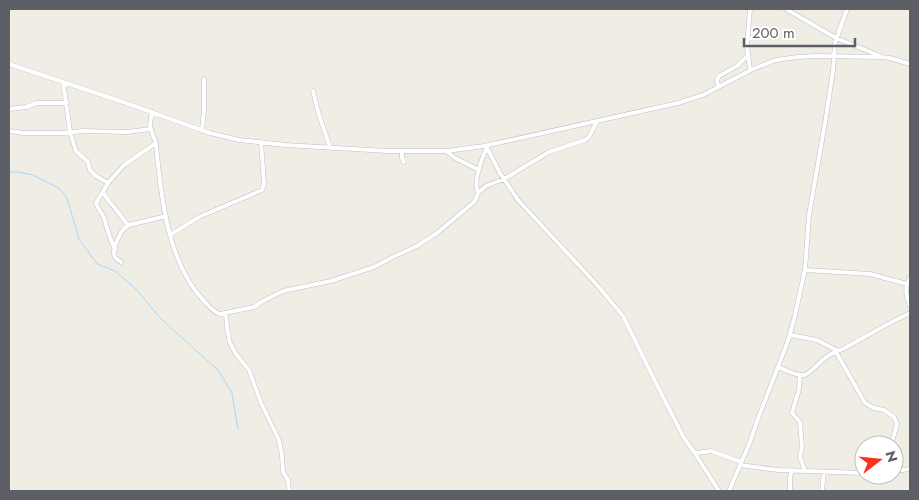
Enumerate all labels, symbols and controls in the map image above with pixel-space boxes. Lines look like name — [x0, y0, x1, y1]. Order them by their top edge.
scale bar — [744, 15, 855, 47]
text: 200 m — [752, 22, 795, 44]
north arrow — [854, 435, 904, 485]
text: N — [880, 448, 903, 465]

